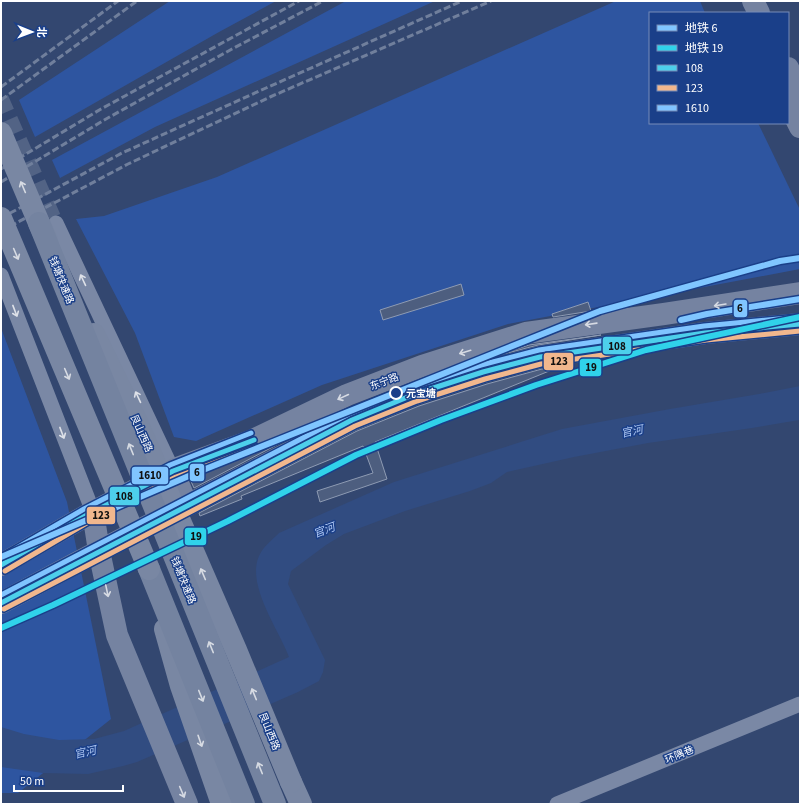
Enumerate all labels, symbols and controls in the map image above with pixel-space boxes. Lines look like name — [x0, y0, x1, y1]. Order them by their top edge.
north arrow — [12, 12, 52, 52]
legend — [649, 12, 789, 124]
text: 地铁 6 — [685, 20, 717, 37]
text: 北 — [34, 27, 49, 38]
text: 地铁 19 — [685, 40, 723, 57]
text: 108 — [685, 60, 703, 77]
text: 123 — [685, 80, 703, 97]
text: 1610 — [685, 100, 709, 117]
one-way arrow — [19, 181, 27, 193]
one-way arrow — [13, 248, 20, 260]
street label: 钱塘快速路 — [45, 255, 77, 306]
one-way arrow — [79, 274, 86, 286]
line badge: 6 — [733, 299, 748, 318]
one-way arrow — [714, 301, 727, 309]
text: 6 — [737, 301, 743, 316]
one-way arrow — [12, 305, 20, 317]
one-way arrow — [585, 320, 598, 328]
line badge: 108 — [602, 336, 632, 355]
text: 108 — [608, 339, 626, 354]
one-way arrow — [459, 349, 472, 356]
line badge: 123 — [543, 352, 574, 371]
text: 123 — [550, 354, 568, 369]
line badge: 19 — [579, 358, 602, 377]
text: 19 — [585, 360, 597, 375]
one-way arrow — [64, 368, 71, 380]
street label: 东宁路 — [368, 370, 401, 394]
marker: 元宝塘 — [389, 386, 403, 400]
place label: 元宝塘 — [406, 387, 436, 401]
one-way arrow — [134, 392, 141, 404]
one-way arrow — [337, 394, 349, 401]
street label: 艮山西路 — [127, 412, 156, 455]
water label: 官河 — [620, 421, 646, 441]
one-way arrow — [58, 426, 66, 438]
one-way arrow — [126, 444, 134, 456]
line badge: 6 — [189, 463, 205, 482]
text: 6 — [194, 465, 200, 480]
line badge: 1610 — [131, 466, 169, 485]
text: 1610 — [138, 468, 162, 483]
line badge: 108 — [109, 486, 140, 506]
text: 108 — [115, 489, 133, 504]
line badge: 123 — [86, 506, 116, 525]
text: 123 — [92, 508, 110, 523]
water label: 官河 — [311, 519, 339, 541]
line badge: 19 — [184, 527, 207, 546]
text: 19 — [190, 529, 202, 544]
street label: 钱塘快速路 — [167, 555, 199, 606]
one-way arrow — [199, 569, 206, 581]
one-way arrow — [104, 584, 112, 597]
one-way arrow — [207, 642, 215, 654]
one-way arrow — [250, 688, 258, 700]
one-way arrow — [197, 690, 205, 702]
street label: 艮山西路 — [255, 710, 283, 753]
one-way arrow — [196, 735, 204, 747]
water label: 官河 — [73, 742, 99, 762]
street label: 环隅巷 — [663, 743, 696, 767]
one-way arrow — [256, 762, 264, 774]
scale bar — [14, 767, 123, 793]
text: 50 m — [20, 773, 44, 790]
one-way arrow — [179, 786, 186, 798]

